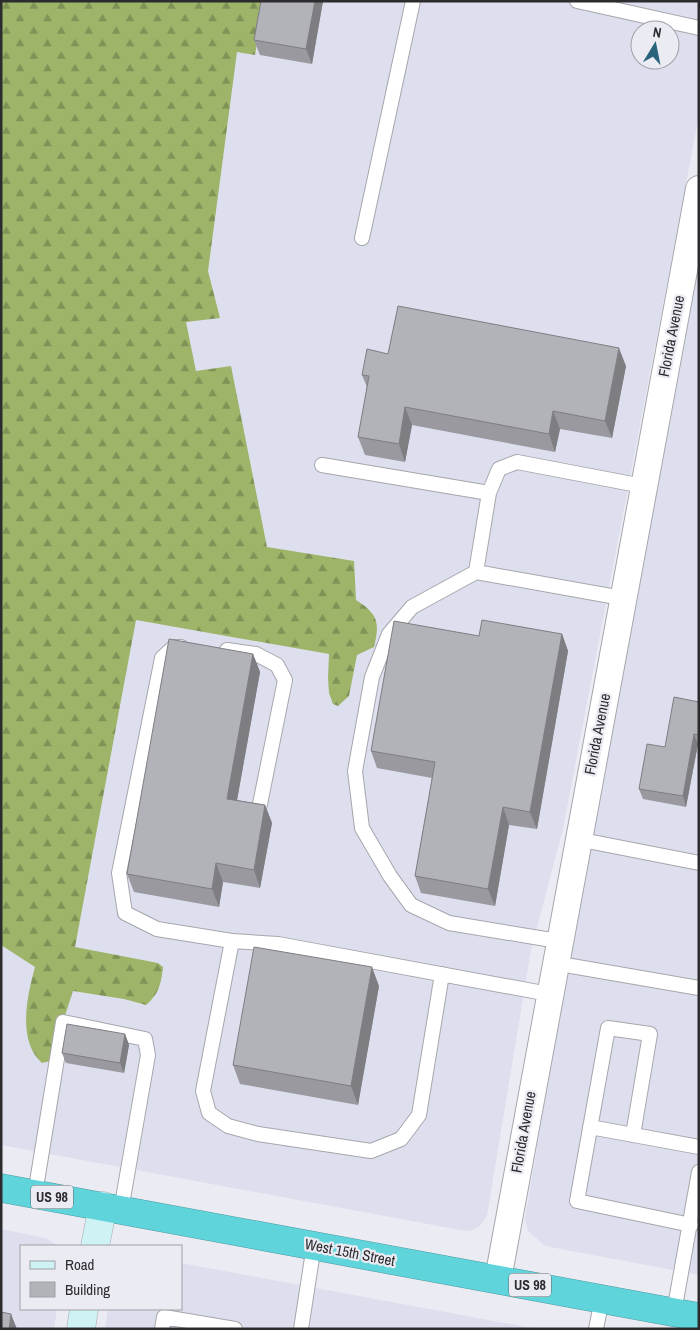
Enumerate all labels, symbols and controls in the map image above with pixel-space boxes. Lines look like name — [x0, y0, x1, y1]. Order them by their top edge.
north arrow — [630, 20, 680, 70]
text: N — [652, 23, 663, 42]
street label: Florida Avenue — [653, 293, 689, 379]
street label: Florida Avenue — [579, 691, 615, 777]
street label: Florida Avenue — [505, 1089, 541, 1174]
road number: US 98 — [31, 1186, 73, 1208]
street label: West 15th Street — [303, 1233, 397, 1271]
legend — [20, 1245, 182, 1310]
text: Road — [65, 1254, 94, 1275]
road number: US 98 — [509, 1274, 551, 1296]
text: Building — [65, 1279, 110, 1300]

